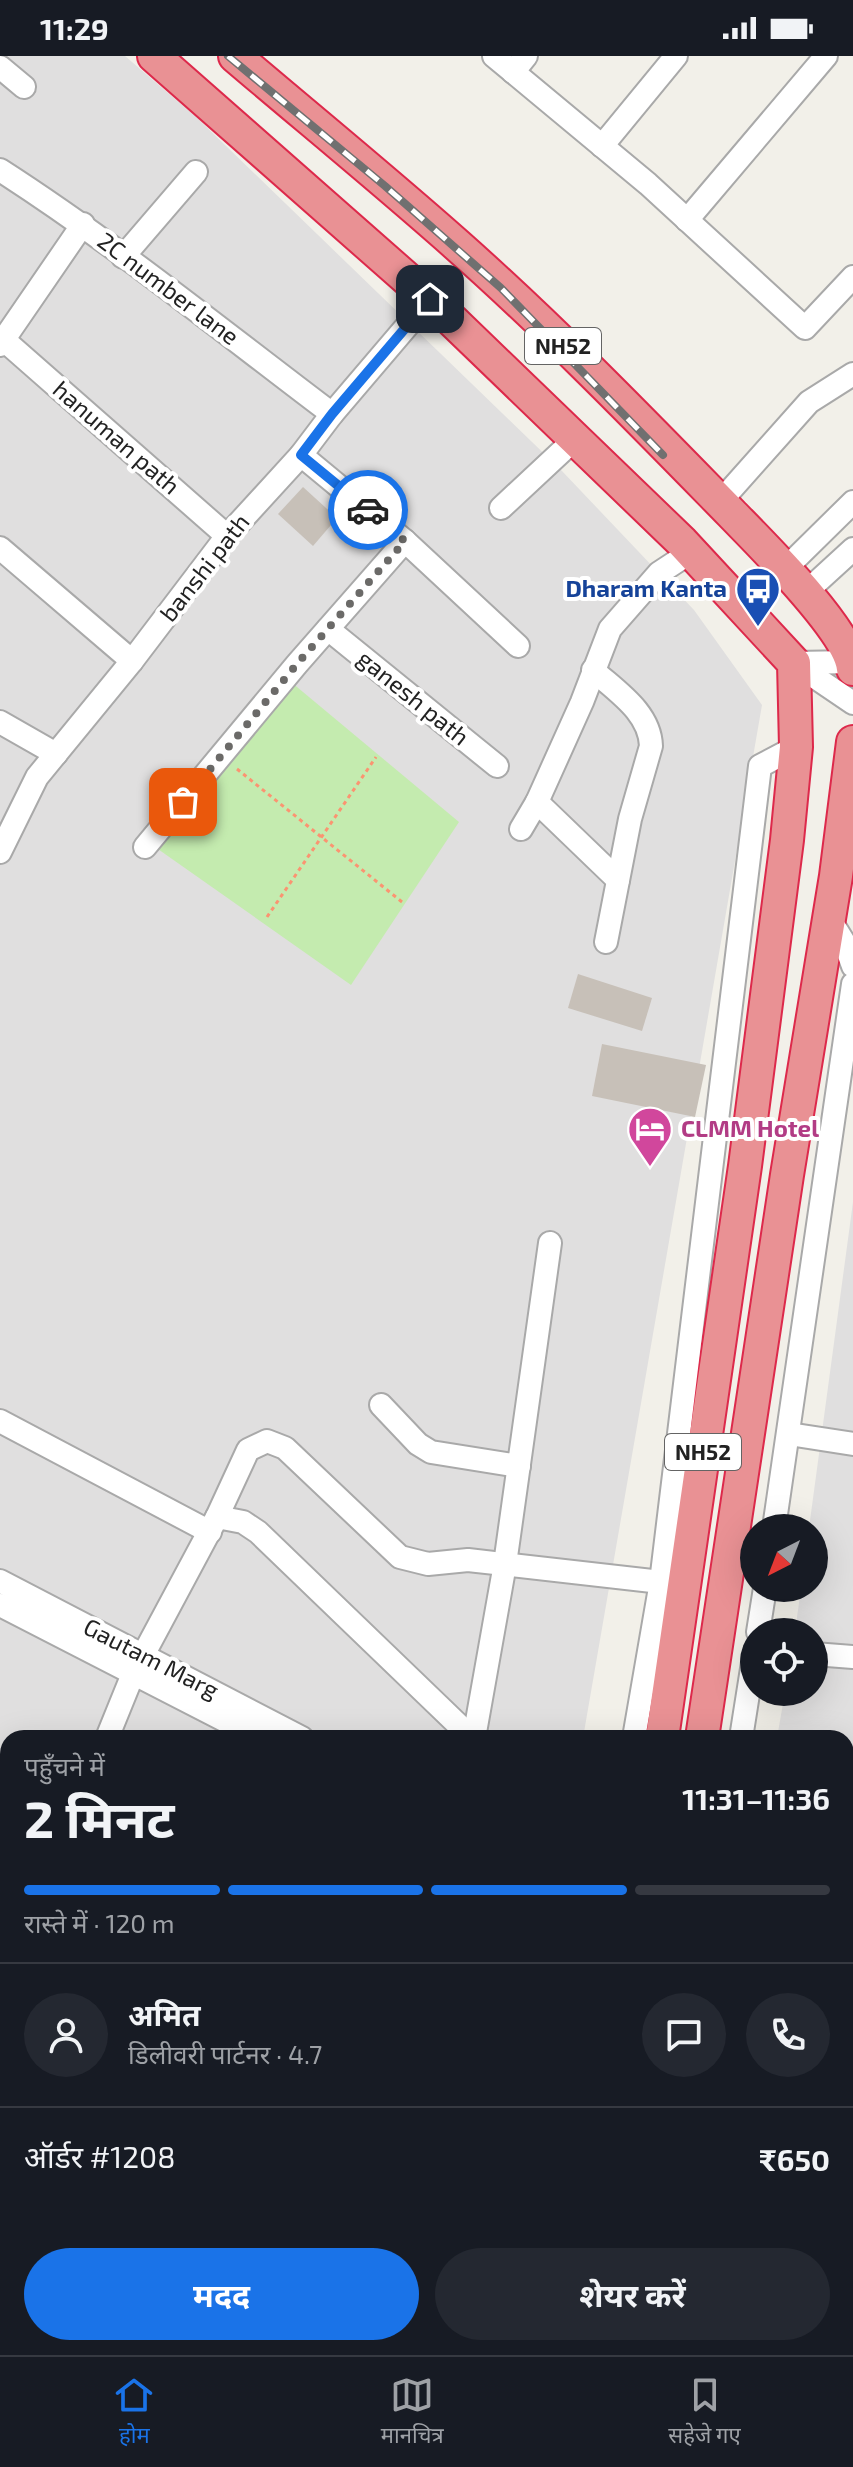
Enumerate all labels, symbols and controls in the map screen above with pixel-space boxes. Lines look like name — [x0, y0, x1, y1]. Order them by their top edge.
text: 11:29 — [40, 10, 109, 46]
street label: 2C number lane — [93, 225, 245, 350]
pin — [396, 265, 464, 333]
icon: home — [408, 277, 452, 321]
road number: NH52 — [525, 328, 601, 364]
street label: hanuman path — [48, 374, 186, 500]
courier — [328, 470, 408, 550]
icon: car — [346, 488, 390, 532]
street label: banshi path — [153, 508, 255, 627]
bus stop icon: Dharam Kanta — [734, 565, 782, 628]
place label: Dharam Kanta — [565, 573, 727, 602]
street label: ganesh path — [352, 643, 476, 751]
pin — [149, 768, 217, 836]
icon: bag — [161, 780, 205, 824]
hotel icon: CLMM Hotel — [626, 1105, 674, 1168]
place label: CLMM Hotel — [681, 1113, 819, 1142]
road number: NH52 — [665, 1434, 741, 1470]
north arrow — [740, 1514, 828, 1602]
map controls — [740, 1514, 828, 1706]
street label: Gautam Marg — [79, 1611, 224, 1704]
button: locate — [740, 1618, 828, 1706]
text: पहुँचने में — [24, 1750, 105, 1781]
text: 11:31–11:36 — [682, 1780, 830, 1816]
text: 2 मिनट — [24, 1786, 175, 1848]
text: रास्ते में · 120 m — [24, 1907, 175, 1938]
button: person — [24, 1993, 108, 2077]
button: chat — [642, 1993, 726, 2077]
button: phone — [746, 1993, 830, 2077]
text: अमित — [128, 1996, 201, 2032]
text: डिलीवरी पार्टनर · 4.7 — [128, 2038, 322, 2069]
text: ऑर्डर #1208 — [24, 2138, 175, 2174]
text: ₹650 — [759, 2141, 830, 2177]
button: मदद — [24, 2248, 419, 2340]
button: शेयर करें — [435, 2248, 830, 2340]
tab: होम — [112, 2373, 156, 2452]
tab: मानचित्र — [381, 2373, 444, 2452]
tab: सहेजे गए — [668, 2373, 741, 2452]

